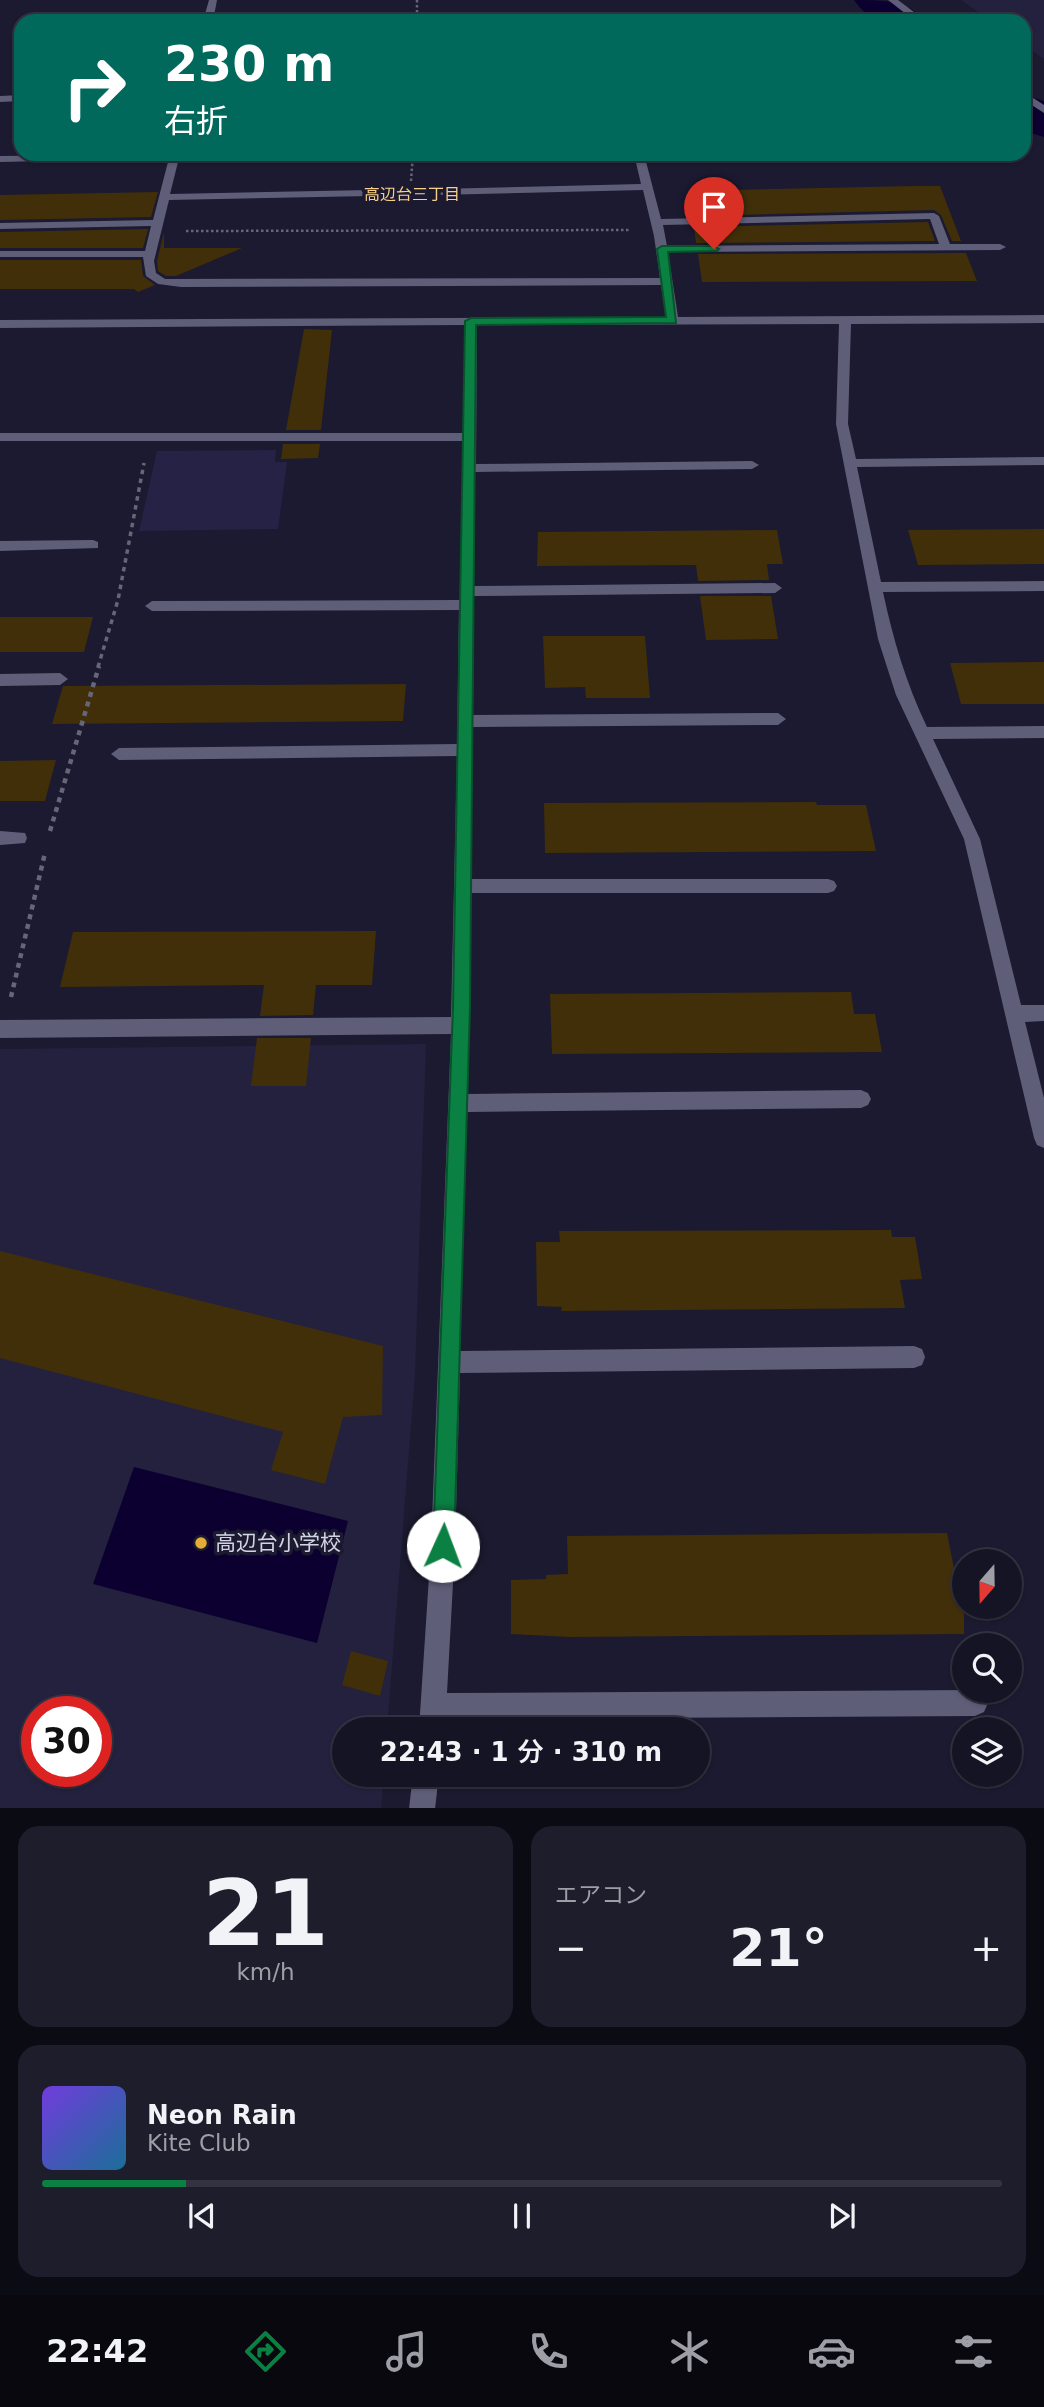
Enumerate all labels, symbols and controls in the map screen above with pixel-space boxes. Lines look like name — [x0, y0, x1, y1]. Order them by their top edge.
text: 230 m — [164, 36, 334, 93]
icon: right — [49, 42, 140, 133]
text: 右折 — [164, 102, 228, 140]
pin — [684, 177, 744, 249]
district label: 高辺台三丁目 — [364, 185, 460, 204]
icon: arrive — [695, 188, 733, 226]
position arrow — [406, 1509, 480, 1583]
place label: 高辺台小学校 — [215, 1531, 341, 1555]
marker: 高辺台小学校 — [193, 1535, 209, 1551]
north arrow — [952, 1549, 1022, 1619]
map controls — [952, 1549, 1022, 1787]
button: search — [952, 1633, 1022, 1703]
speed limit sign: 30 — [21, 1696, 112, 1787]
button: layers — [952, 1717, 1022, 1787]
text: 22:43 · 1 分 · 310 m — [380, 1737, 662, 1767]
text: 21 — [202, 1861, 329, 1966]
text: エアコン — [555, 1882, 647, 1908]
text: 21° — [729, 1918, 828, 1978]
text: − — [555, 1926, 587, 1970]
text: + — [970, 1926, 1002, 1970]
text: km/h — [236, 1959, 295, 1985]
text: Neon Rain — [147, 2100, 297, 2130]
text: Kite Club — [147, 2130, 251, 2156]
icon: previous — [183, 2197, 221, 2235]
icon: pause — [503, 2197, 541, 2235]
icon: next — [823, 2197, 861, 2235]
icon: directions — [241, 2327, 290, 2376]
icon: music — [382, 2327, 431, 2376]
icon: phone — [524, 2327, 573, 2376]
icon: climate — [665, 2327, 714, 2376]
icon: car — [807, 2327, 856, 2376]
icon: filters — [949, 2327, 998, 2376]
text: 22:42 — [46, 2332, 148, 2370]

